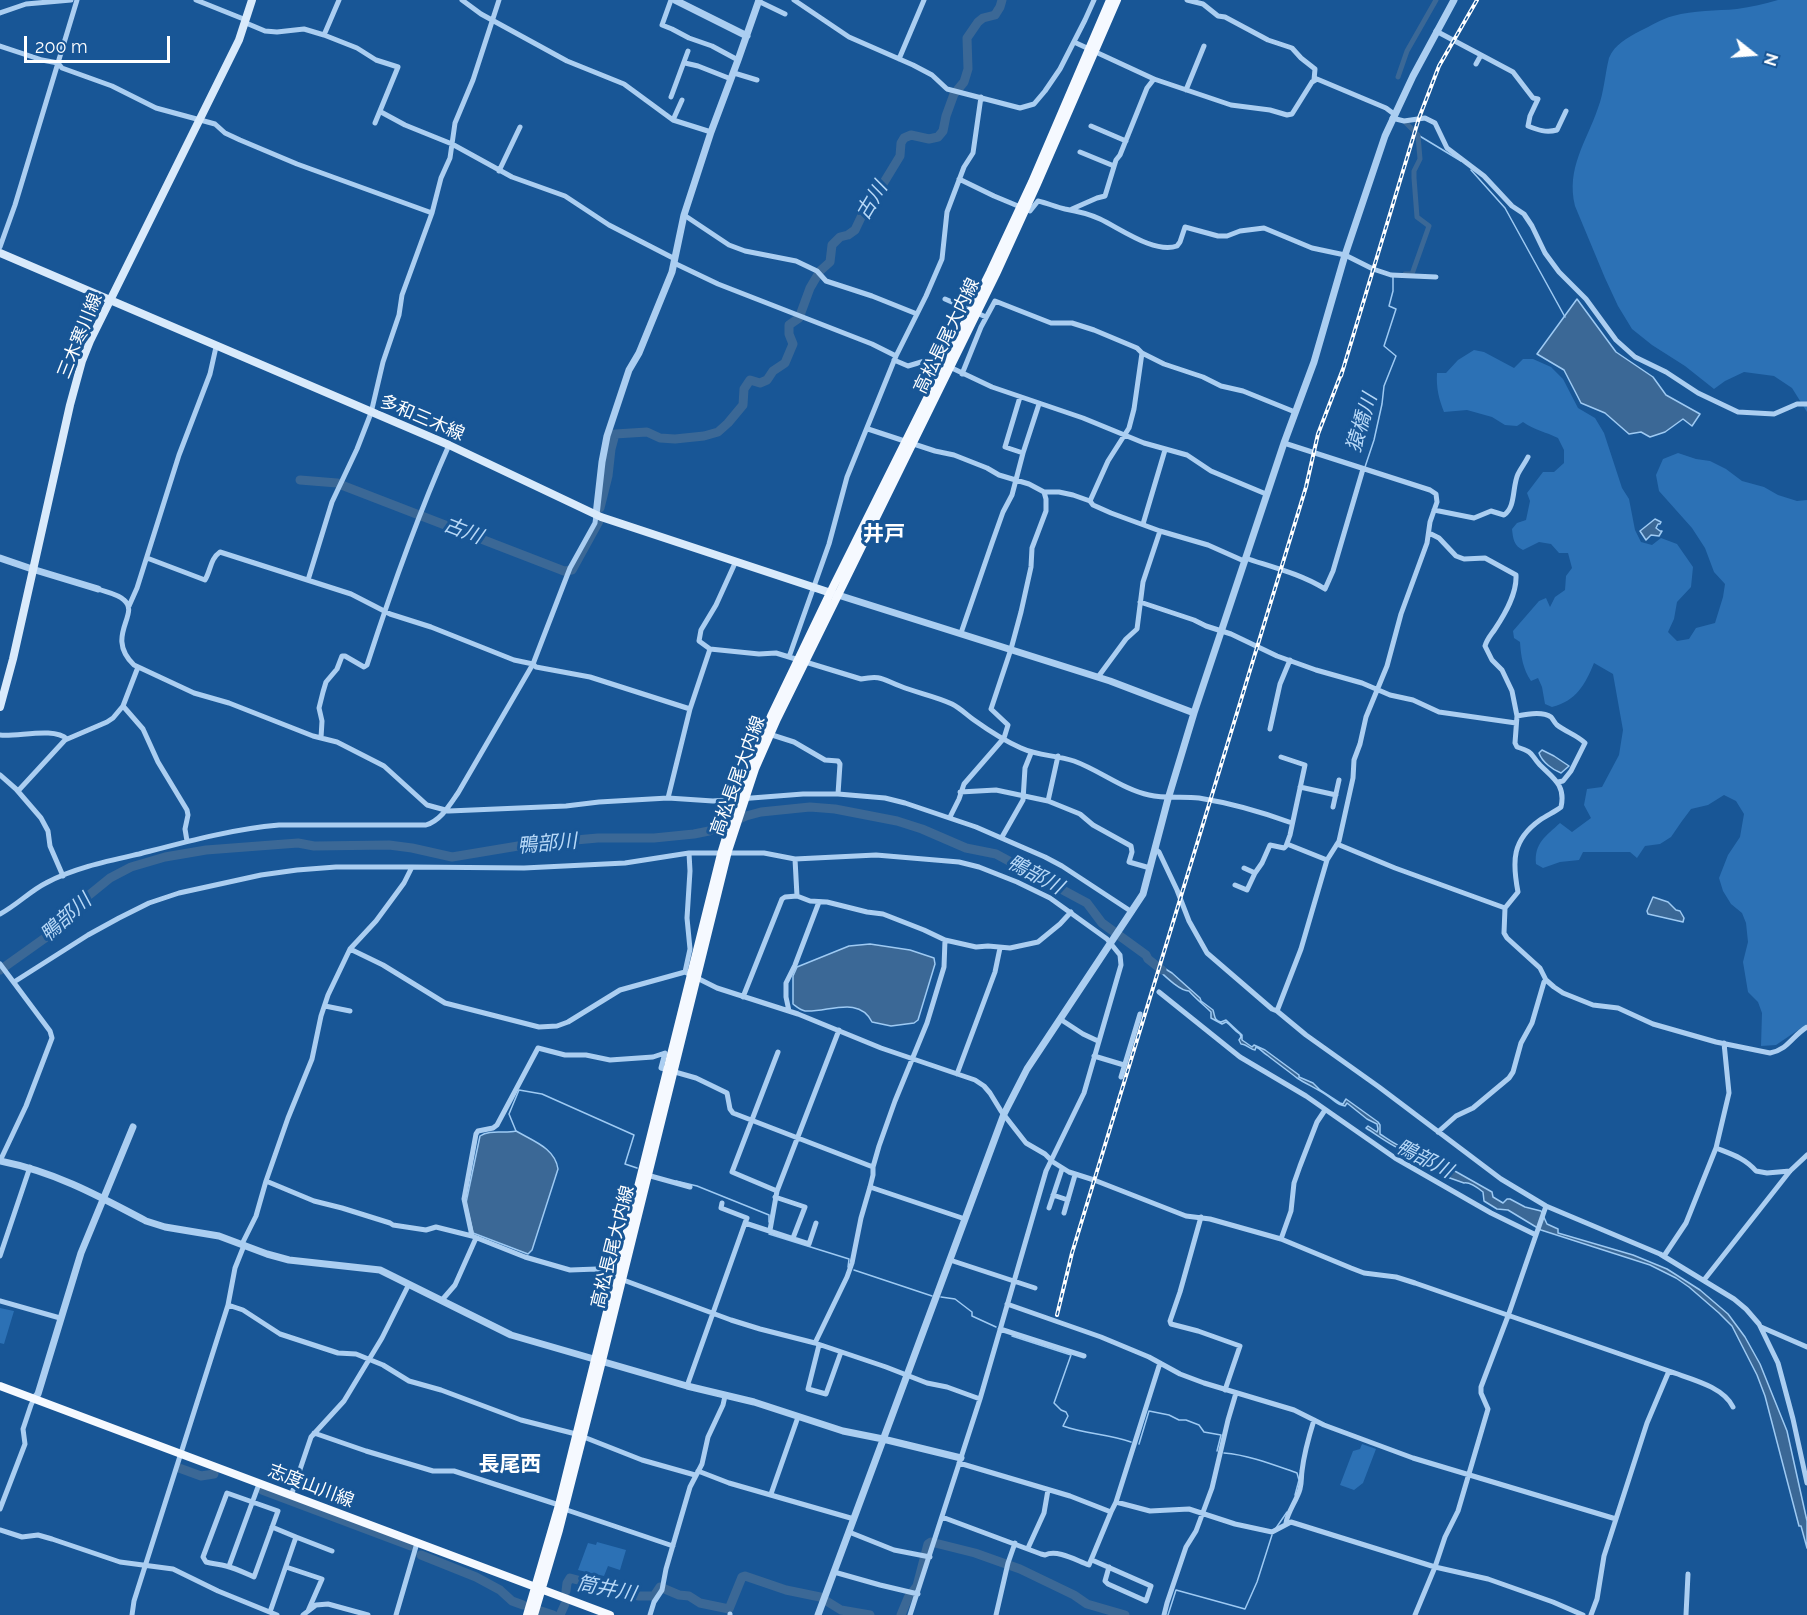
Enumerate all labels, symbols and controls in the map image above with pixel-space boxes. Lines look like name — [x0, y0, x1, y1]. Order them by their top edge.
scale bar — [27, 24, 172, 62]
north arrow — [1723, 24, 1783, 84]
text: 200 m — [35, 36, 88, 57]
text: N — [1760, 51, 1782, 68]
water label: 古川 — [851, 178, 893, 224]
street label: 高松長尾大内線 — [910, 275, 984, 397]
street label: 三木寒川線 — [53, 290, 107, 382]
street label: 多和三木線 — [376, 390, 468, 446]
water label: 猿橋川 — [1342, 391, 1382, 455]
water label: 古川 — [440, 513, 486, 549]
district label: 井戸 — [863, 522, 905, 548]
street label: 高松長尾大内線 — [706, 713, 770, 839]
water label: 鴨部川 — [516, 829, 578, 859]
water label: 鴨部川 — [1003, 850, 1067, 900]
water label: 鴨部川 — [36, 889, 96, 947]
water label: 鴨部川 — [1392, 1135, 1456, 1183]
street label: 高松長尾大内線 — [587, 1183, 639, 1311]
district label: 長尾西 — [479, 1452, 541, 1478]
street label: 志度山川線 — [265, 1460, 357, 1512]
water label: 筒井川 — [574, 1571, 638, 1607]

